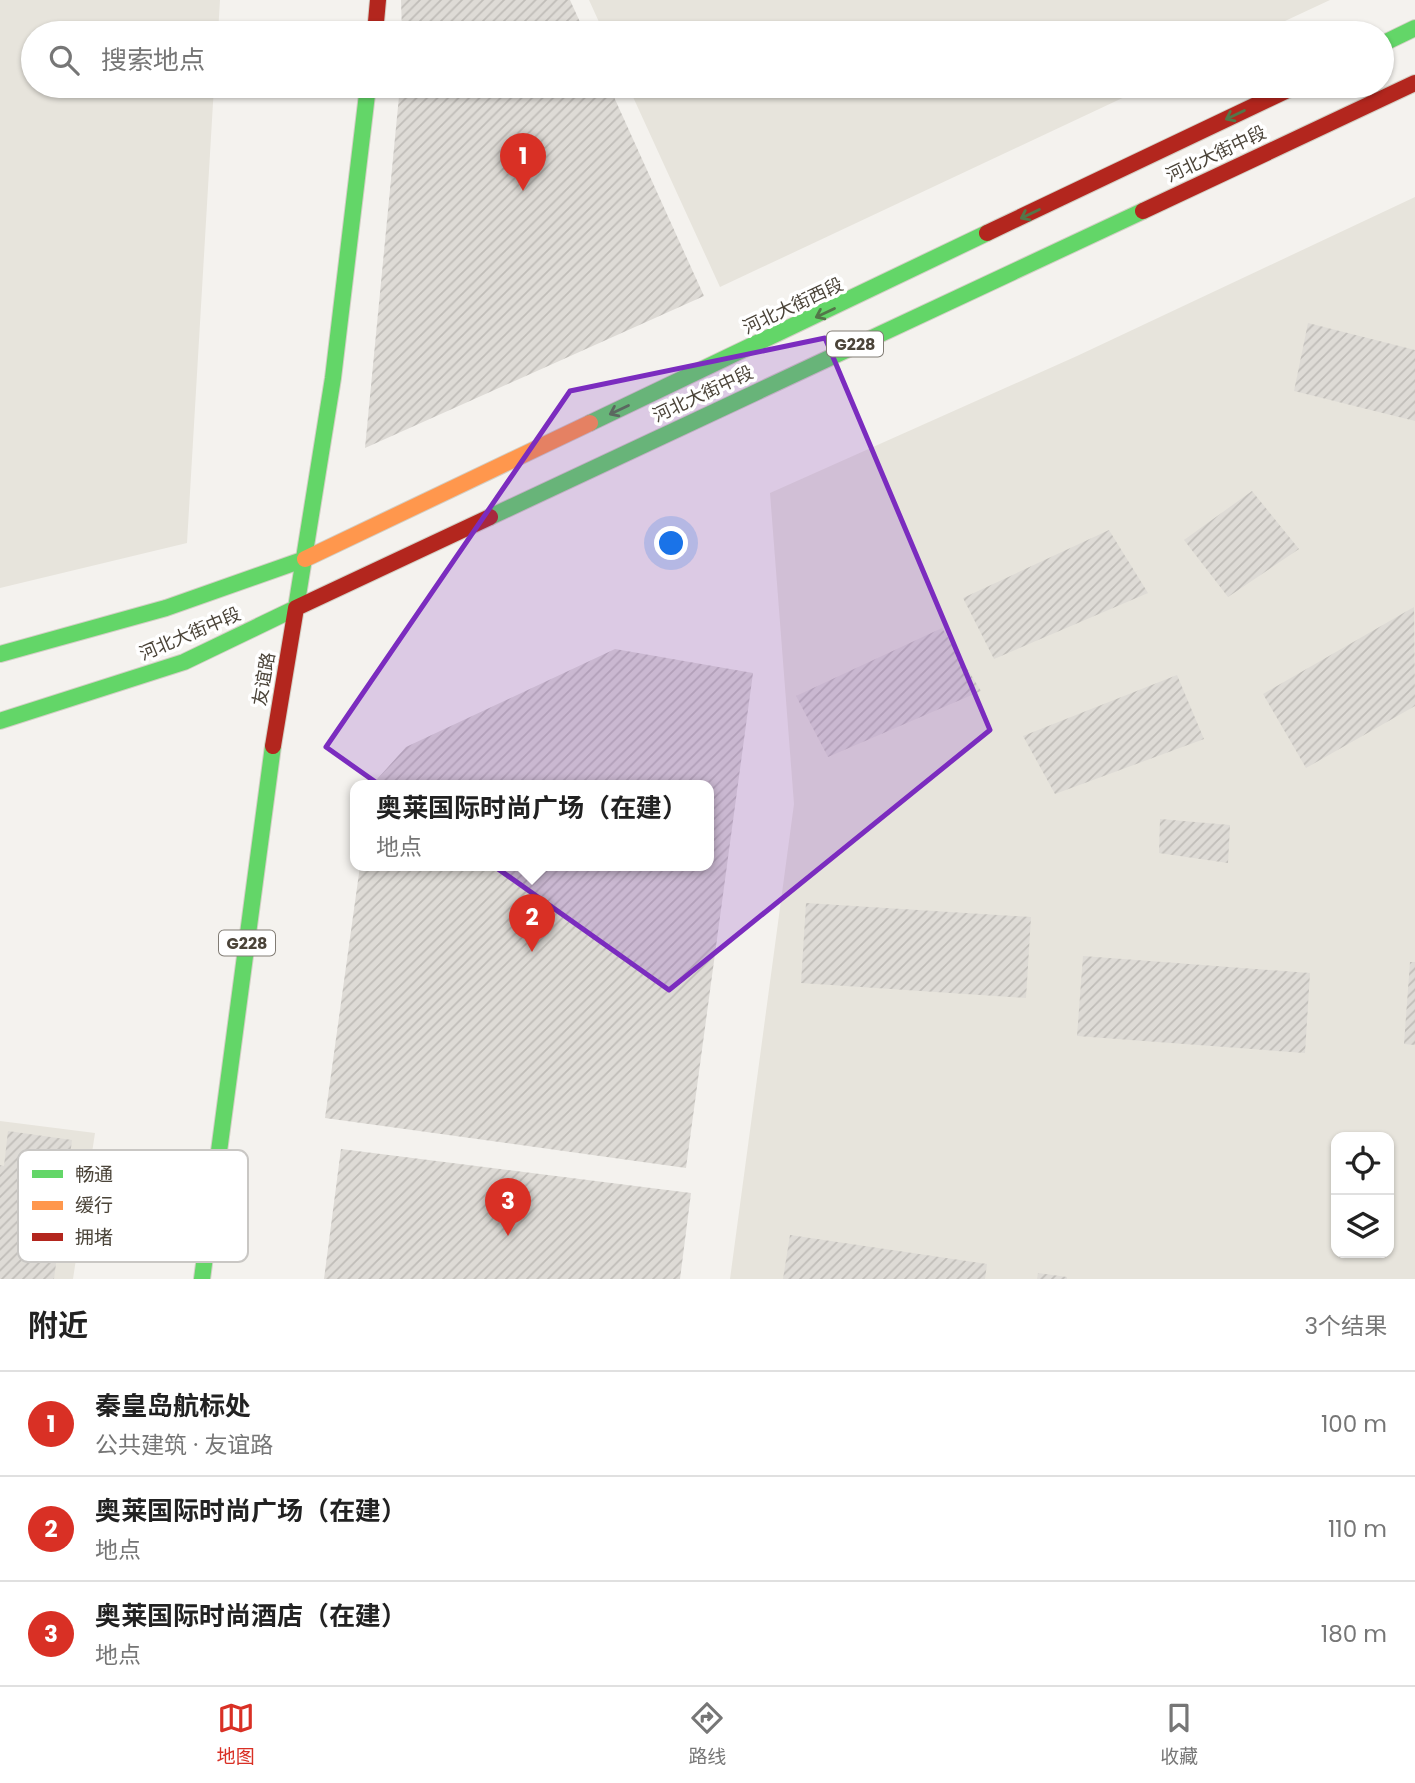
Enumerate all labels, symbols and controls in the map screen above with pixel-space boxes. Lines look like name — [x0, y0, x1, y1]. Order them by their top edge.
search box — [21, 21, 1394, 98]
icon: search — [45, 41, 83, 79]
text: 搜索地点 — [101, 42, 205, 78]
one-way arrow — [1225, 109, 1246, 123]
street label: 河北大街中段 — [1162, 119, 1270, 188]
pin: 1 — [500, 133, 546, 191]
one-way arrow — [1020, 208, 1041, 222]
street label: 河北大街西段 — [739, 271, 847, 340]
one-way arrow — [815, 306, 836, 320]
road number: G228 — [827, 332, 883, 356]
street label: 河北大街中段 — [649, 359, 757, 428]
one-way arrow — [609, 404, 630, 417]
your location — [654, 526, 688, 560]
street label: 河北大街中段 — [135, 601, 244, 666]
street label: 友谊路 — [247, 650, 281, 708]
popup — [350, 780, 714, 871]
text: 奥莱国际时尚广场（在建） — [376, 790, 688, 826]
text: 地点 — [376, 831, 422, 863]
pin: 2 — [509, 894, 555, 952]
road number: G228 — [219, 931, 275, 956]
map controls — [1331, 1132, 1394, 1258]
button: locate — [1331, 1132, 1394, 1195]
legend — [18, 1150, 248, 1262]
text: 畅通 — [75, 1161, 113, 1188]
pin: 3 — [485, 1178, 531, 1236]
text: 缓行 — [75, 1192, 113, 1219]
button: layers — [1331, 1195, 1394, 1258]
text: 拥堵 — [75, 1224, 113, 1251]
text: 附近 — [28, 1304, 88, 1347]
text: 3个结果 — [1304, 1310, 1387, 1342]
text: 秦皇岛航标处 — [95, 1388, 251, 1424]
text: 1 — [47, 1408, 55, 1440]
text: 100 m — [1321, 1408, 1387, 1440]
text: 公共建筑 · 友谊路 — [95, 1429, 273, 1461]
text: 奥莱国际时尚广场（在建） — [95, 1493, 407, 1529]
text: 2 — [44, 1513, 58, 1545]
text: 110 m — [1328, 1513, 1387, 1545]
text: 地点 — [95, 1534, 141, 1566]
text: 奥莱国际时尚酒店（在建） — [95, 1598, 407, 1634]
text: 3 — [44, 1618, 58, 1650]
text: 180 m — [1321, 1618, 1387, 1650]
text: 地点 — [95, 1639, 141, 1671]
tab: 地图 — [217, 1699, 255, 1771]
tab: 路线 — [688, 1699, 726, 1771]
tab: 收藏 — [1160, 1699, 1198, 1771]

